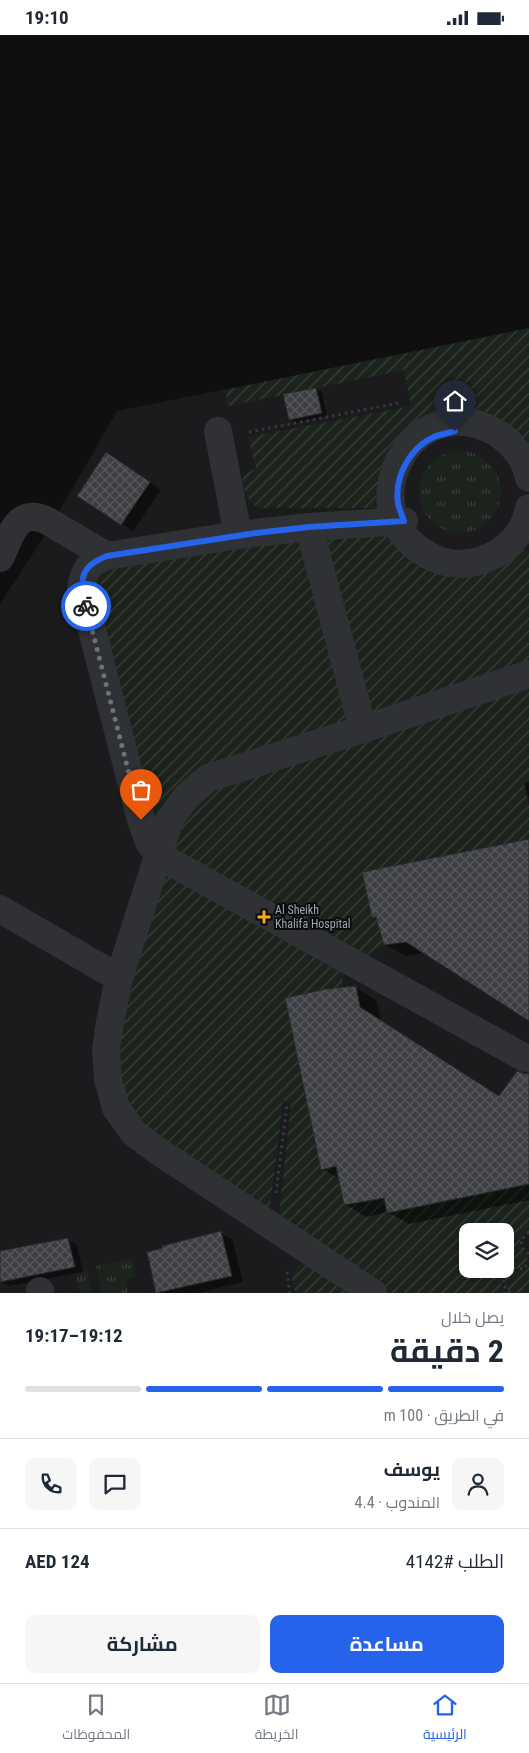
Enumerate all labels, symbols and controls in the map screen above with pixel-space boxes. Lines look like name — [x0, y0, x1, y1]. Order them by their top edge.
text: 19:10 — [25, 6, 69, 29]
pin — [434, 380, 476, 431]
icon: home — [441, 387, 469, 415]
courier — [61, 581, 111, 631]
icon: bike — [72, 592, 100, 620]
pin — [120, 769, 162, 820]
icon: bag — [127, 776, 155, 804]
place label: Al Sheikh Khalifa Hospital — [275, 903, 351, 931]
marker: Al Sheikh Khalifa Hospital — [257, 910, 271, 924]
map controls — [459, 1223, 514, 1278]
button: layers — [459, 1223, 514, 1278]
text: يصل خلال — [441, 1308, 504, 1327]
text: 19:12–19:17 — [25, 1324, 123, 1347]
text: 2 دقيقة — [390, 1332, 504, 1370]
text: في الطريق · 100 m — [384, 1406, 504, 1425]
button: phone — [25, 1458, 77, 1510]
button: chat — [89, 1458, 141, 1510]
text: يوسف — [384, 1458, 440, 1481]
button: person — [452, 1458, 504, 1510]
text: المندوب · 4.4 — [355, 1493, 440, 1512]
text: AED 124 — [25, 1550, 90, 1573]
text: الطلب #4142 — [406, 1550, 504, 1573]
button: مشاركة — [25, 1615, 260, 1673]
button: مساعدة — [270, 1615, 504, 1673]
tab: المحفوظات — [62, 1691, 130, 1747]
tab: الخريطة — [255, 1691, 298, 1747]
tab: الرئيسية — [423, 1691, 467, 1747]

